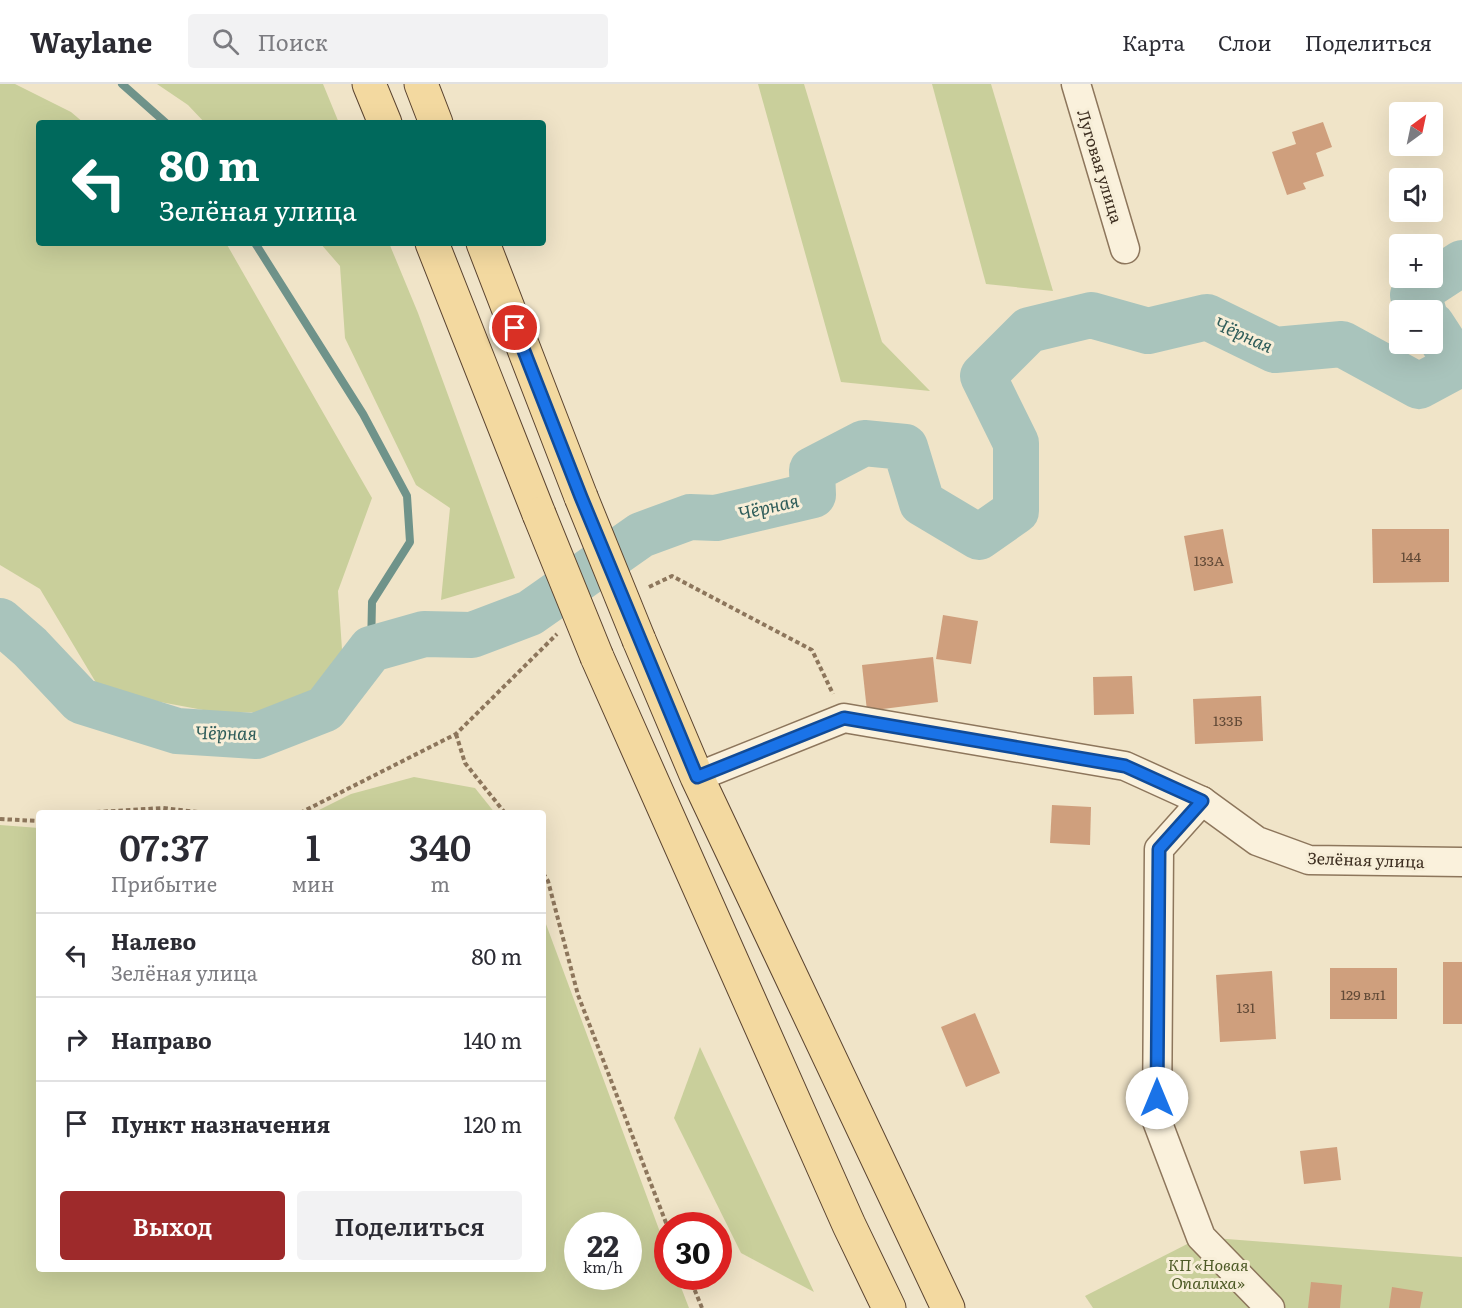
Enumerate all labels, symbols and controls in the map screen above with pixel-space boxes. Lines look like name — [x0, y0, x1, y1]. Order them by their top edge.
search box — [188, 14, 608, 68]
text: Waylane — [30, 20, 152, 62]
icon: search — [209, 25, 242, 58]
text: Поиск — [257, 25, 328, 58]
text: Карта — [1122, 26, 1185, 57]
text: Слои — [1218, 26, 1272, 57]
text: Поделиться — [1305, 26, 1432, 57]
north arrow — [1389, 102, 1443, 156]
map controls — [1389, 102, 1443, 354]
street label: Луговая улица — [1072, 106, 1130, 226]
text: 80 m — [159, 132, 260, 194]
icon: left — [60, 144, 138, 222]
button: sound — [1389, 168, 1443, 222]
text: Зелёная улица — [159, 189, 357, 229]
button: + — [1389, 234, 1443, 288]
button: − — [1389, 300, 1443, 354]
pin — [489, 302, 540, 353]
water label: Чёрная — [1210, 309, 1278, 359]
icon: arrive — [498, 311, 531, 344]
water label: Чёрная — [735, 486, 802, 526]
house number: 144 — [1401, 546, 1422, 566]
house number: 133А — [1194, 550, 1225, 570]
house number: 133Б — [1213, 710, 1243, 730]
water label: Чёрная — [195, 718, 258, 746]
text: 07:37 — [119, 819, 209, 872]
text: 1 — [306, 819, 320, 872]
text: 340 — [409, 819, 471, 872]
street label: Зелёная улица — [1307, 845, 1425, 873]
text: Прибытие — [111, 868, 217, 898]
text: мин — [292, 868, 334, 898]
text: m — [430, 868, 450, 898]
text: Налево — [111, 924, 196, 957]
icon: left — [60, 939, 93, 972]
text: 80 m — [471, 939, 522, 972]
text: Зелёная улица — [111, 957, 257, 987]
house number: 129 вл1 — [1340, 984, 1386, 1004]
house number: 131 — [1237, 997, 1256, 1017]
icon: right — [60, 1023, 93, 1056]
text: Направо — [111, 1023, 212, 1056]
text: 140 m — [463, 1023, 522, 1056]
position arrow — [1125, 1066, 1189, 1130]
icon: arrive — [60, 1107, 93, 1140]
text: Пункт назначения — [111, 1107, 330, 1140]
text: 120 m — [463, 1107, 522, 1140]
button: Выход — [60, 1191, 285, 1260]
button: Поделиться — [297, 1191, 522, 1260]
speed limit sign: 30 — [654, 1212, 732, 1290]
text: 22 — [587, 1222, 619, 1266]
park label: КП «Новая Опалиха» — [1168, 1252, 1249, 1294]
text: km/h — [583, 1255, 623, 1278]

